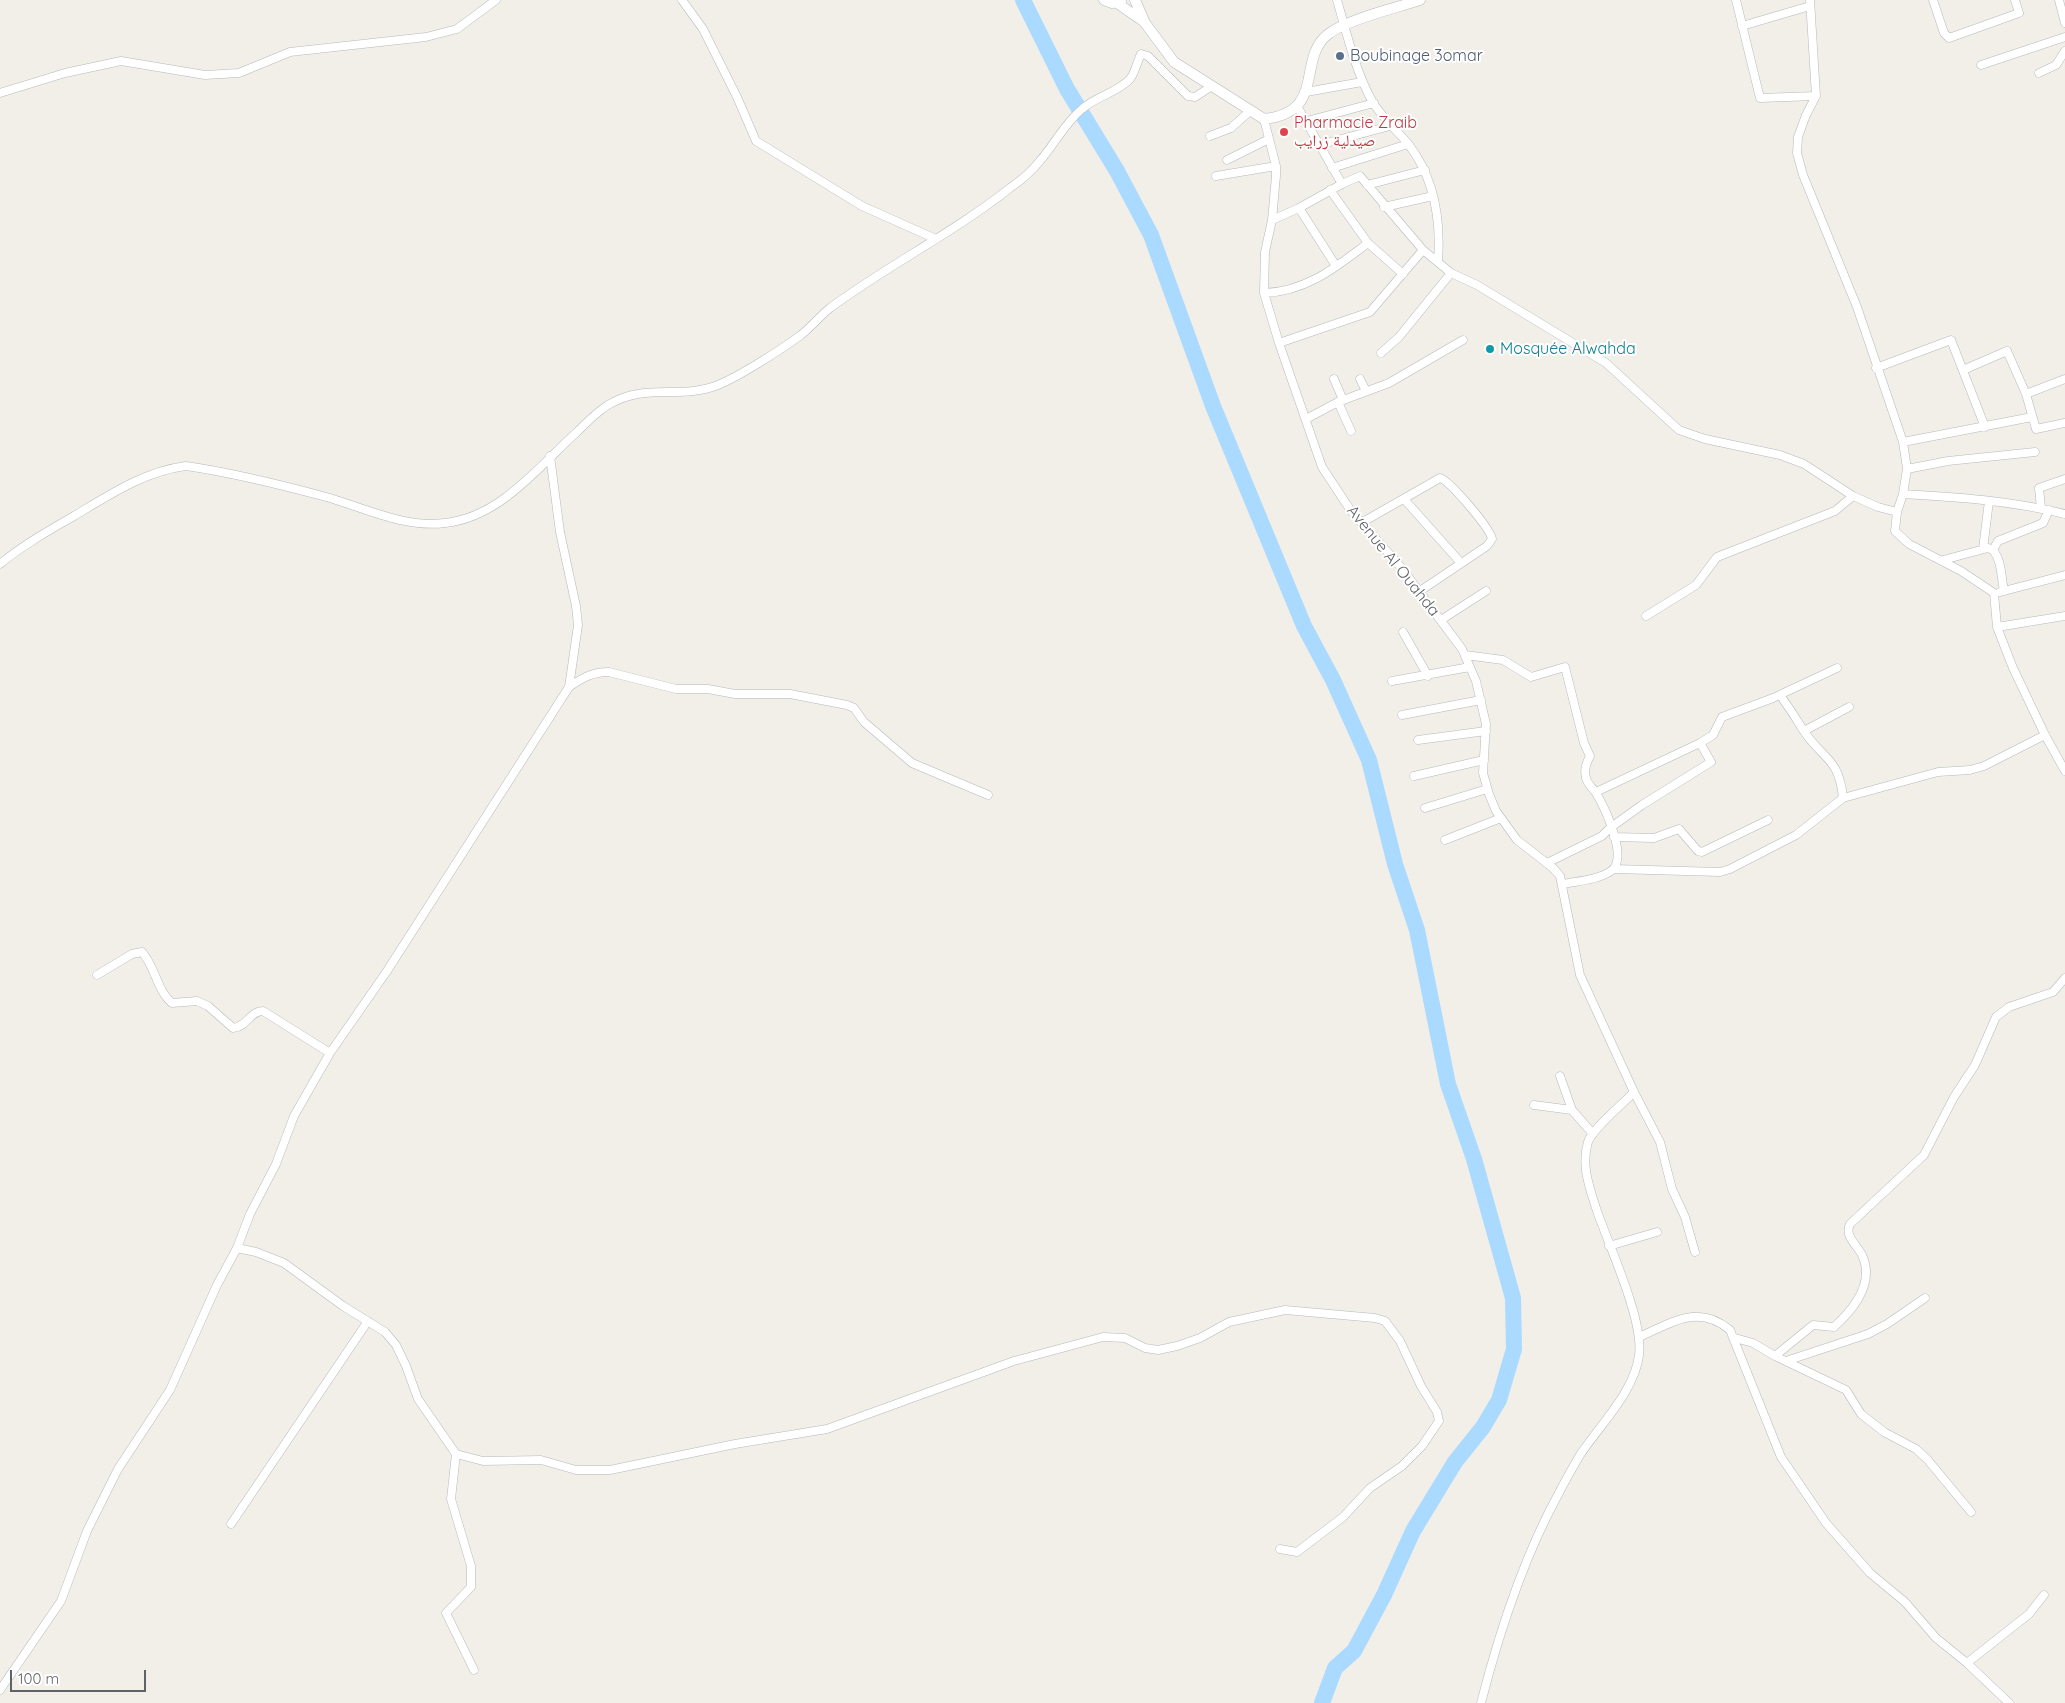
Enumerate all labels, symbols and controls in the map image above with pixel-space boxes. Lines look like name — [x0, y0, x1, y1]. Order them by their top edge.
place label: Boubinage 3omar — [1350, 46, 1483, 66]
marker: Boubinage 3omar — [1334, 50, 1346, 62]
place label: Pharmacie Zraib صيدلية زرايب — [1294, 113, 1417, 151]
marker: Pharmacie Zraib صيدلية زرايب — [1278, 126, 1290, 138]
place label: Mosquée Alwahda — [1500, 339, 1636, 359]
marker: Mosquée Alwahda — [1484, 343, 1496, 355]
street label: Avenue Al Ouahda — [1342, 502, 1444, 620]
scale bar — [12, 1660, 149, 1692]
text: 100 m — [18, 1669, 59, 1688]

